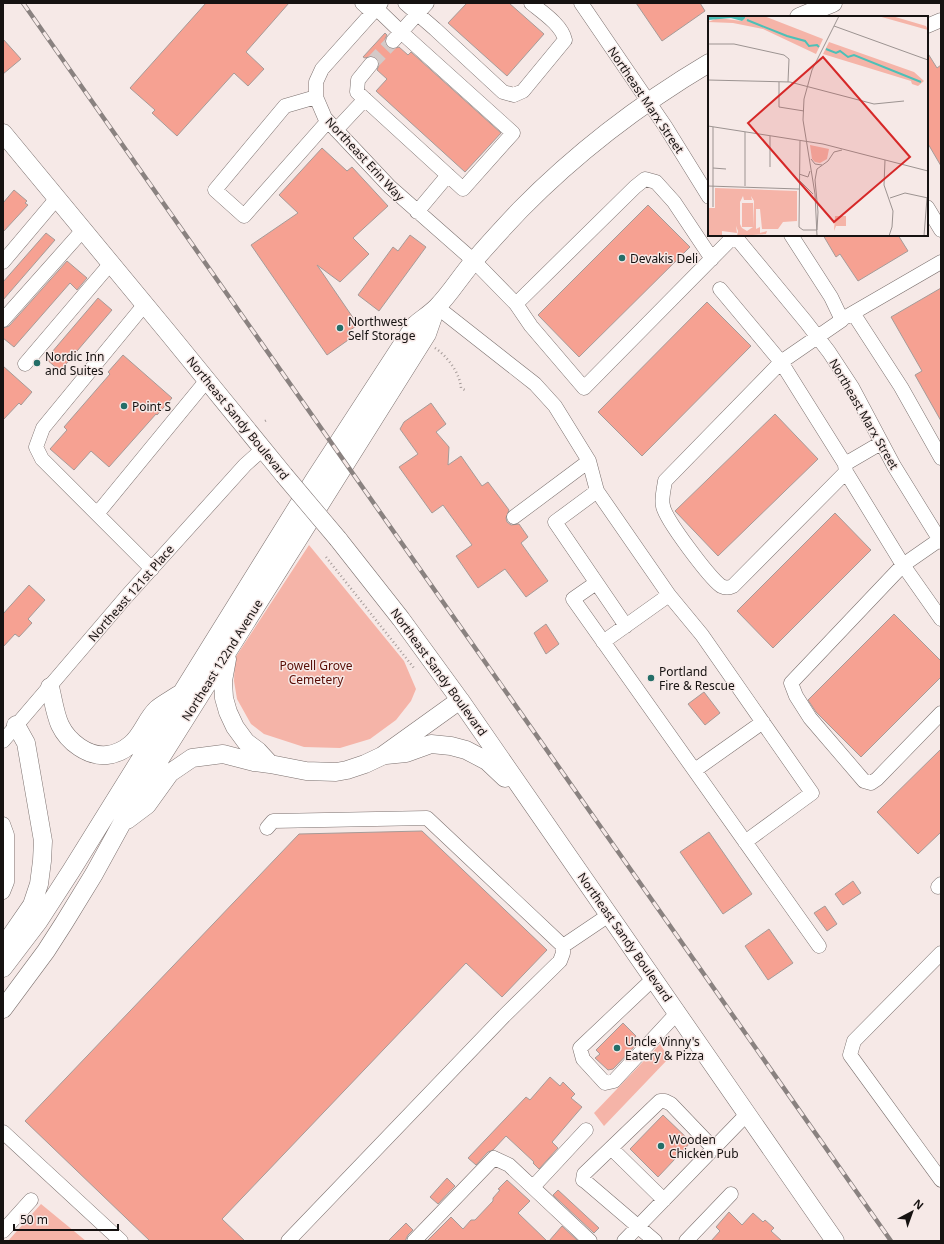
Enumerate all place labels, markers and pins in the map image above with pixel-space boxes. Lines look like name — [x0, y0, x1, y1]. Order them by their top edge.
place label: Devakis Deli — [630, 250, 698, 267]
marker: Devakis Deli — [617, 253, 627, 263]
place label: Northwest Self Storage — [348, 313, 416, 344]
marker: Northwest Self Storage — [335, 323, 345, 333]
place label: Nordic Inn and Suites — [45, 348, 104, 379]
marker: Nordic Inn and Suites — [32, 358, 42, 368]
place label: Point S — [132, 398, 171, 415]
marker: Point S — [119, 401, 129, 411]
place label: Portland Fire & Rescue — [659, 663, 735, 694]
marker: Portland Fire & Rescue — [646, 673, 656, 683]
place label: Uncle Vinny's Eatery & Pizza — [625, 1033, 704, 1064]
marker: Uncle Vinny's Eatery & Pizza — [612, 1043, 622, 1053]
place label: Wooden Chicken Pub — [669, 1131, 739, 1162]
marker: Wooden Chicken Pub — [656, 1141, 666, 1151]

